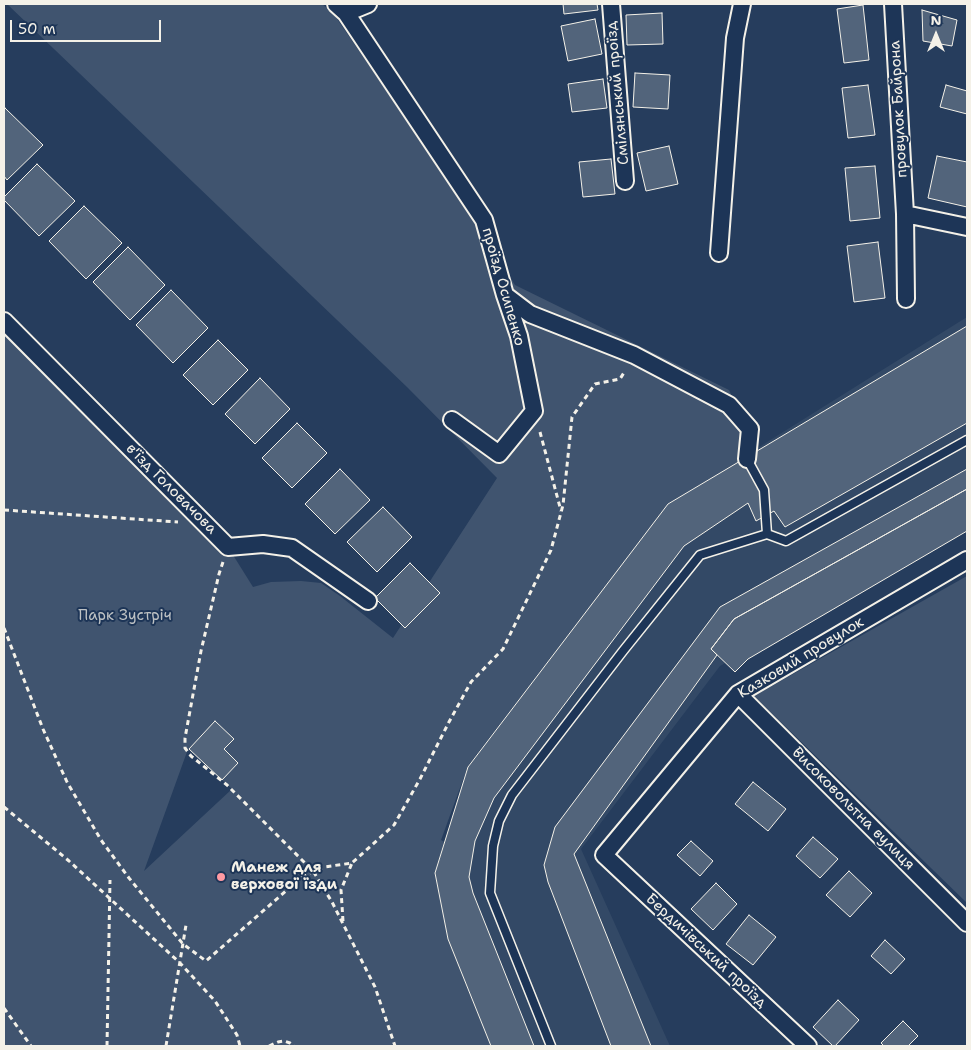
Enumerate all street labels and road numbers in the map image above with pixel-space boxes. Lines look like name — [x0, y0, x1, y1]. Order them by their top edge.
street label: Смілянський проїзд — [603, 20, 633, 166]
street label: провулок Байрона — [886, 40, 912, 178]
street label: проїзд Осипенко — [477, 226, 529, 348]
street label: в'їзд Головачова — [122, 440, 220, 538]
street label: Казковий провулок — [735, 613, 867, 703]
street label: Високовольтна вулиця — [788, 744, 918, 874]
street label: Бердичівський проїзд — [642, 890, 770, 1012]

